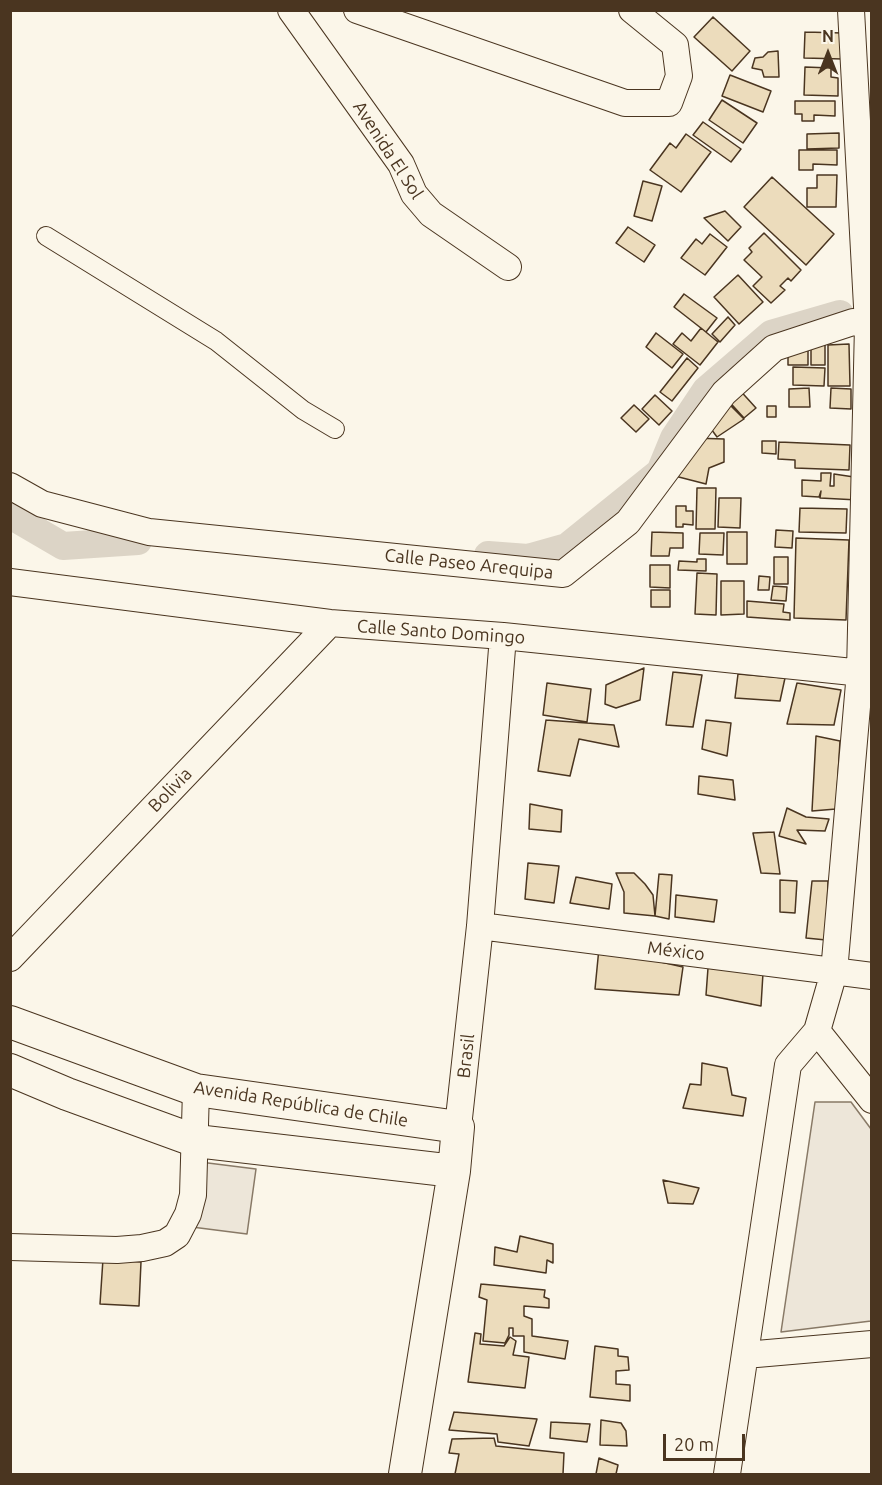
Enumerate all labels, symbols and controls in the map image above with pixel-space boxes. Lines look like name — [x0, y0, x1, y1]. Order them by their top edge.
north arrow — [798, 24, 858, 84]
text: N — [822, 27, 834, 45]
street label: Avenida El Sol — [348, 97, 428, 203]
street label: Calle Paseo Arequipa — [384, 544, 554, 584]
street label: Calle Santo Domingo — [356, 615, 526, 649]
street label: Bolivia — [144, 763, 196, 817]
street label: México — [646, 937, 706, 965]
street label: Brasil — [453, 1033, 479, 1079]
street label: Avenida República de Chile — [192, 1076, 410, 1132]
scale bar — [666, 1422, 748, 1460]
text: 20 m — [674, 1434, 714, 1454]

